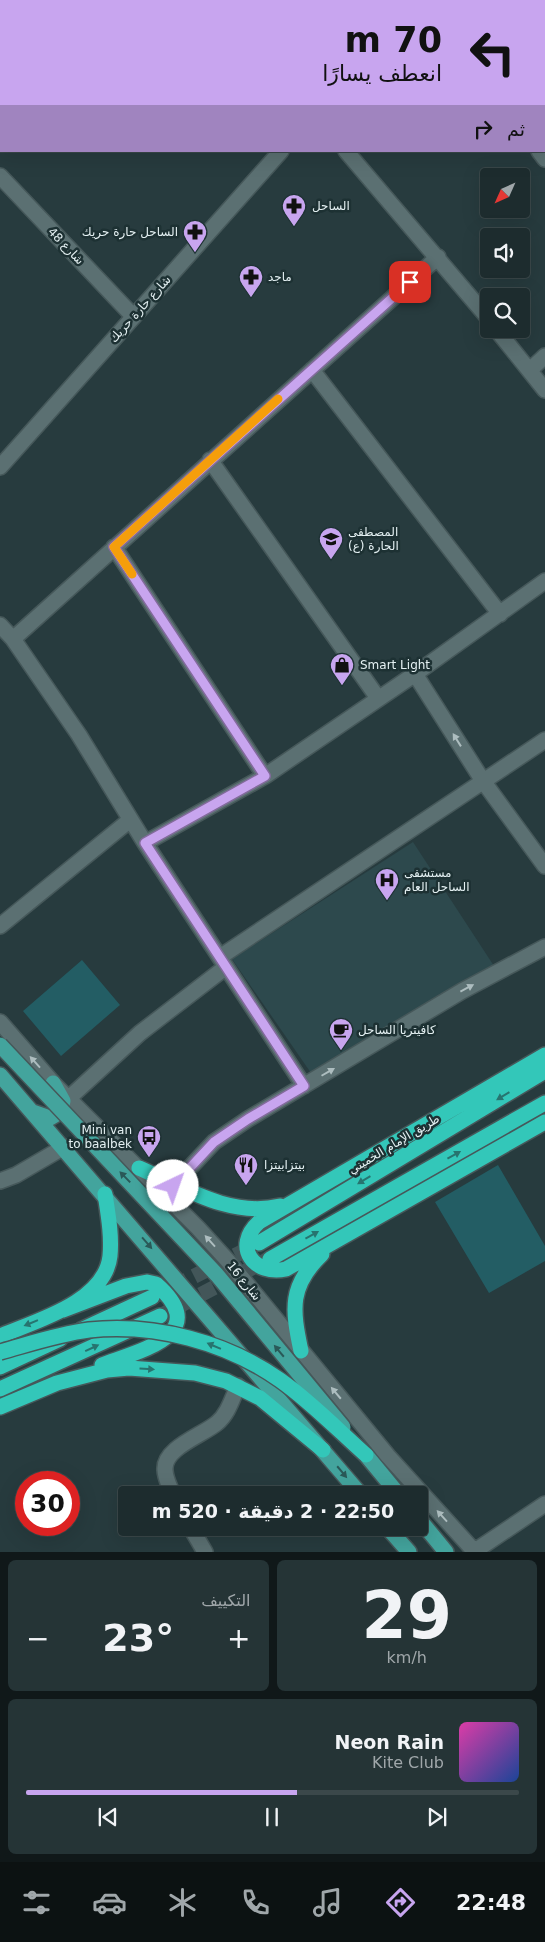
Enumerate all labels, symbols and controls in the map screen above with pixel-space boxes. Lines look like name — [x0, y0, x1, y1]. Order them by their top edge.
text: 70 m — [345, 20, 442, 60]
icon: left — [460, 20, 525, 85]
text: انعطف يسارًا — [322, 61, 442, 86]
icon: right — [469, 115, 497, 143]
text: ثم — [507, 118, 525, 140]
north arrow — [480, 168, 530, 218]
map controls — [480, 168, 530, 338]
pharmacy icon: الساحل — [281, 193, 307, 227]
place label: الساحل — [312, 199, 350, 213]
pharmacy icon: الساحل حارة حريك — [182, 219, 208, 253]
street label: شارع 48 — [44, 225, 87, 268]
place label: الساحل حارة حريك — [82, 225, 178, 240]
button: sound — [480, 228, 530, 278]
pin — [389, 261, 431, 303]
pharmacy icon: ماجد — [238, 264, 264, 298]
icon: arrive — [396, 268, 424, 296]
place label: ماجد — [268, 270, 292, 284]
street label: شارع حارة حريك — [106, 273, 174, 346]
button: search — [480, 288, 530, 338]
place label: المصطفى الحارة (ع) — [348, 525, 399, 554]
school or university icon: المصطفى الحارة (ع) — [318, 526, 344, 560]
shop icon: Smart Light — [329, 652, 355, 686]
place label: Smart Light — [360, 658, 430, 672]
one-way arrow — [452, 733, 461, 747]
place label: مستشفى الساحل العام — [404, 866, 470, 894]
hospital icon: مستشفى الساحل العام — [374, 867, 400, 901]
one-way arrow — [460, 984, 475, 992]
cafe icon: كافيتريا الساحل — [328, 1017, 354, 1051]
place label: كافيتريا الساحل — [358, 1023, 436, 1038]
one-way arrow — [30, 1056, 41, 1069]
one-way arrow — [322, 1068, 335, 1077]
one-way arrow — [497, 1091, 510, 1100]
street label: طريق الإمام الخميني — [346, 1111, 443, 1178]
place label: Mini van to baalbek — [69, 1123, 132, 1151]
bus stop icon: Mini van to baalbek — [136, 1124, 162, 1158]
one-way arrow — [446, 1151, 461, 1159]
restaurant icon: بيتزابيتزا — [233, 1152, 259, 1186]
place label: بيتزابيتزا — [264, 1158, 305, 1173]
position arrow — [146, 1159, 198, 1211]
one-way arrow — [119, 1171, 131, 1183]
one-way arrow — [358, 1175, 371, 1184]
one-way arrow — [305, 1231, 320, 1239]
one-way arrow — [204, 1235, 216, 1247]
one-way arrow — [141, 1237, 152, 1250]
street label: شارع 16 — [223, 1259, 264, 1304]
one-way arrow — [24, 1320, 38, 1328]
one-way arrow — [207, 1342, 221, 1350]
one-way arrow — [85, 1343, 99, 1351]
one-way arrow — [273, 1344, 284, 1357]
one-way arrow — [139, 1366, 155, 1374]
one-way arrow — [331, 1387, 342, 1400]
one-way arrow — [337, 1466, 348, 1479]
speed limit sign: 30 — [15, 1471, 80, 1536]
text: 22:50 · 2 دقيقة · 520 m — [152, 1500, 394, 1522]
one-way arrow — [436, 1510, 448, 1522]
text: 29 — [362, 1578, 452, 1653]
text: التكييف — [201, 1591, 251, 1610]
text: 23° — [102, 1616, 174, 1660]
text: − — [26, 1622, 49, 1655]
text: + — [227, 1622, 250, 1655]
text: km/h — [387, 1648, 427, 1667]
text: Neon Rain — [335, 1731, 444, 1753]
text: Kite Club — [372, 1753, 444, 1772]
icon: previous — [94, 1803, 122, 1831]
icon: pause — [258, 1803, 286, 1831]
icon: next — [423, 1803, 451, 1831]
icon: filters — [19, 1885, 54, 1920]
icon: car — [92, 1885, 127, 1920]
icon: climate — [165, 1885, 200, 1920]
icon: phone — [238, 1885, 273, 1920]
icon: music — [310, 1885, 345, 1920]
icon: directions — [383, 1885, 418, 1920]
text: 22:48 — [456, 1890, 526, 1915]

